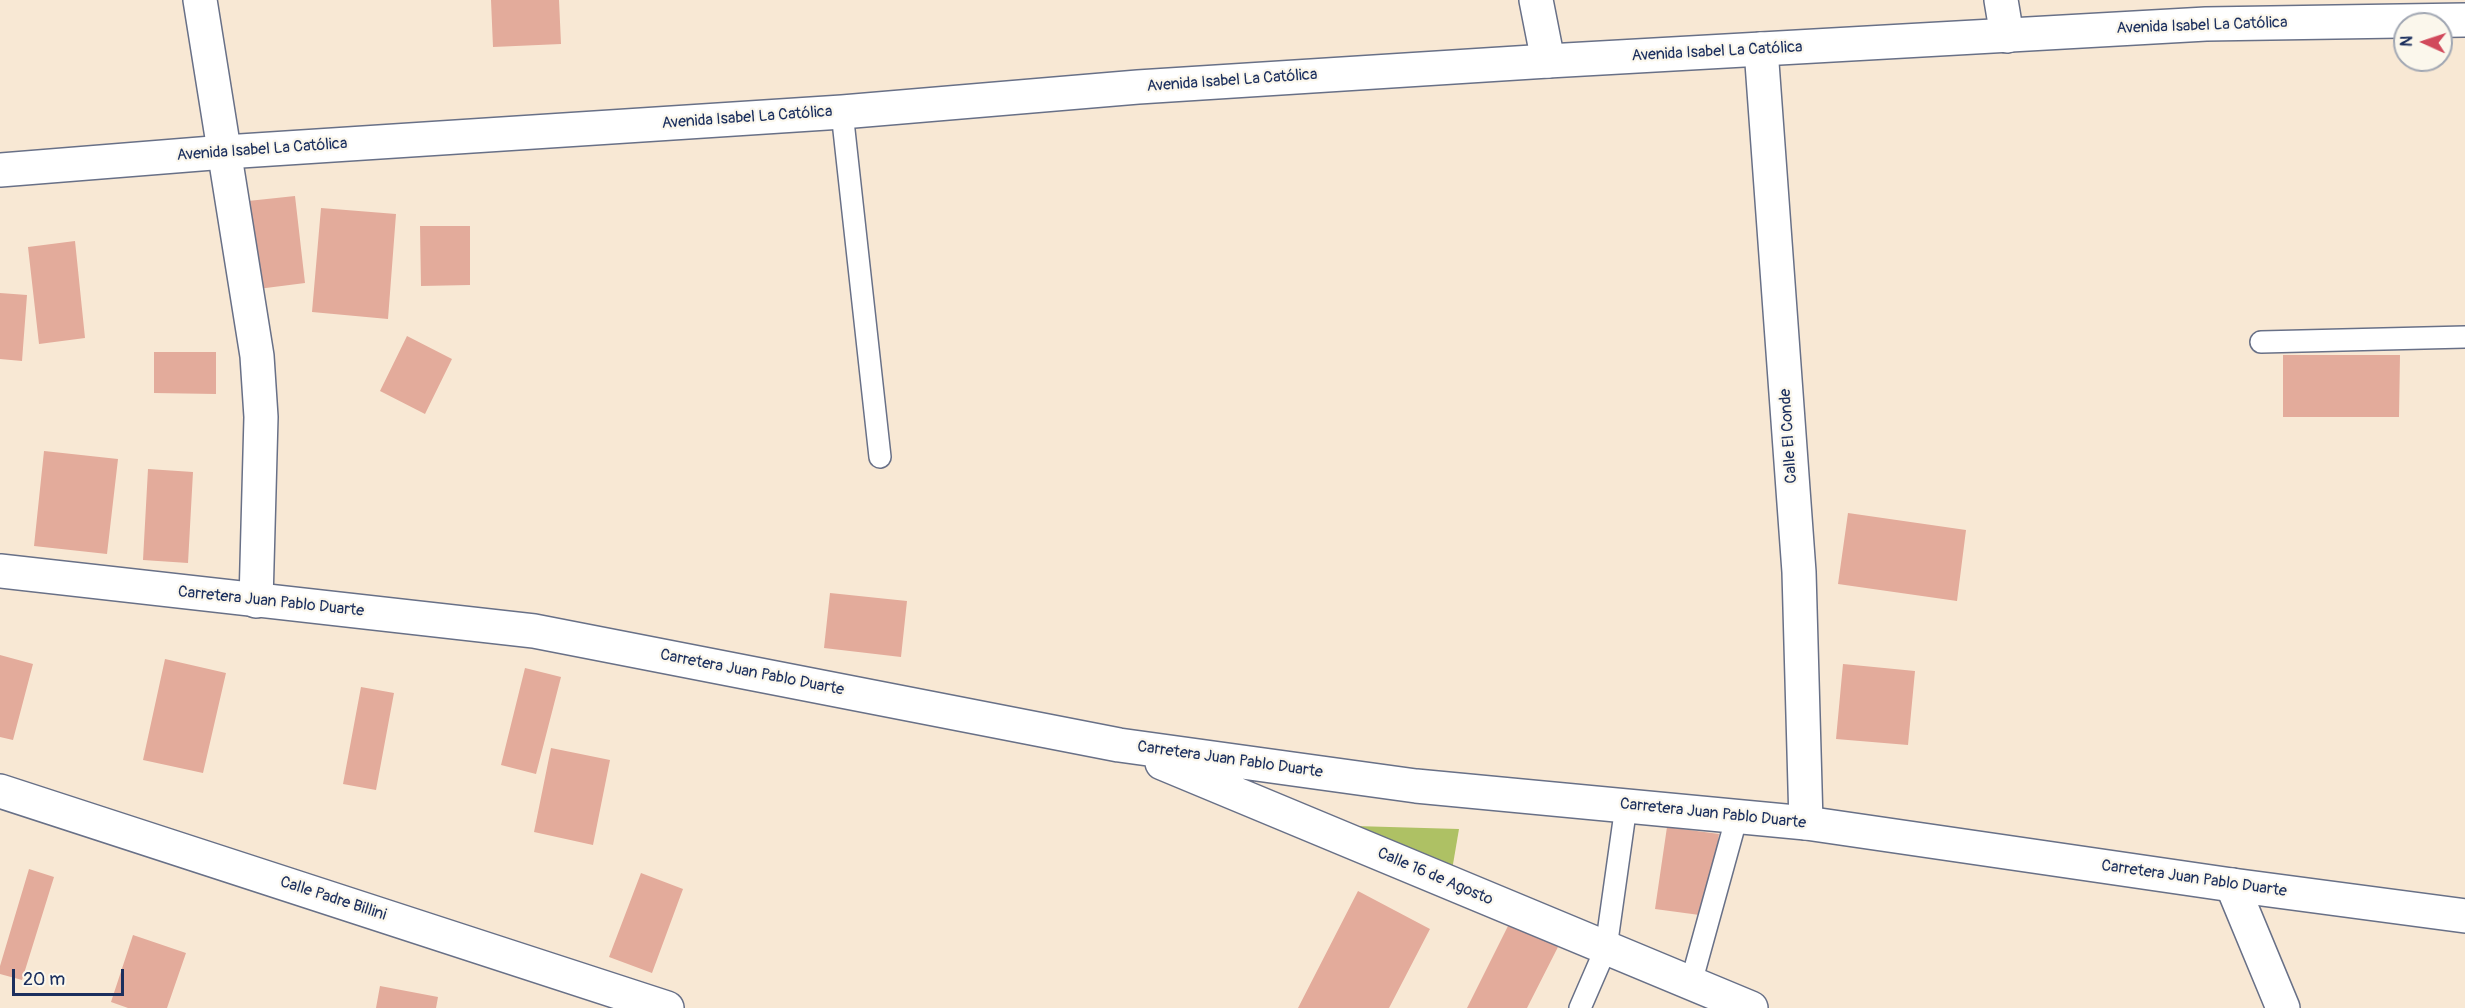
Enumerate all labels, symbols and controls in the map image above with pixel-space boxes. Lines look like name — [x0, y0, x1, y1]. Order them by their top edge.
north arrow — [2393, 12, 2453, 72]
street label: Avenida Isabel La Católica — [2116, 13, 2288, 39]
text: N — [2397, 35, 2417, 47]
street label: Avenida Isabel La Católica — [1631, 38, 1803, 66]
street label: Avenida Isabel La Católica — [1146, 65, 1318, 97]
street label: Avenida Isabel La Católica — [661, 102, 833, 134]
street label: Avenida Isabel La Católica — [176, 134, 348, 166]
street label: Calle El Conde — [1776, 388, 1802, 484]
street label: Carretera Juan Pablo Duarte — [177, 583, 365, 621]
street label: Carretera Juan Pablo Duarte — [658, 646, 846, 700]
street label: Carretera Juan Pablo Duarte — [1136, 737, 1324, 783]
street label: Carretera Juan Pablo Duarte — [1619, 795, 1807, 833]
street label: Calle 16 de Agosto — [1374, 844, 1496, 910]
street label: Carretera Juan Pablo Duarte — [2100, 856, 2288, 902]
street label: Calle Padre Billini — [277, 873, 389, 925]
scale bar — [15, 957, 128, 995]
text: 20 m — [23, 968, 65, 991]

